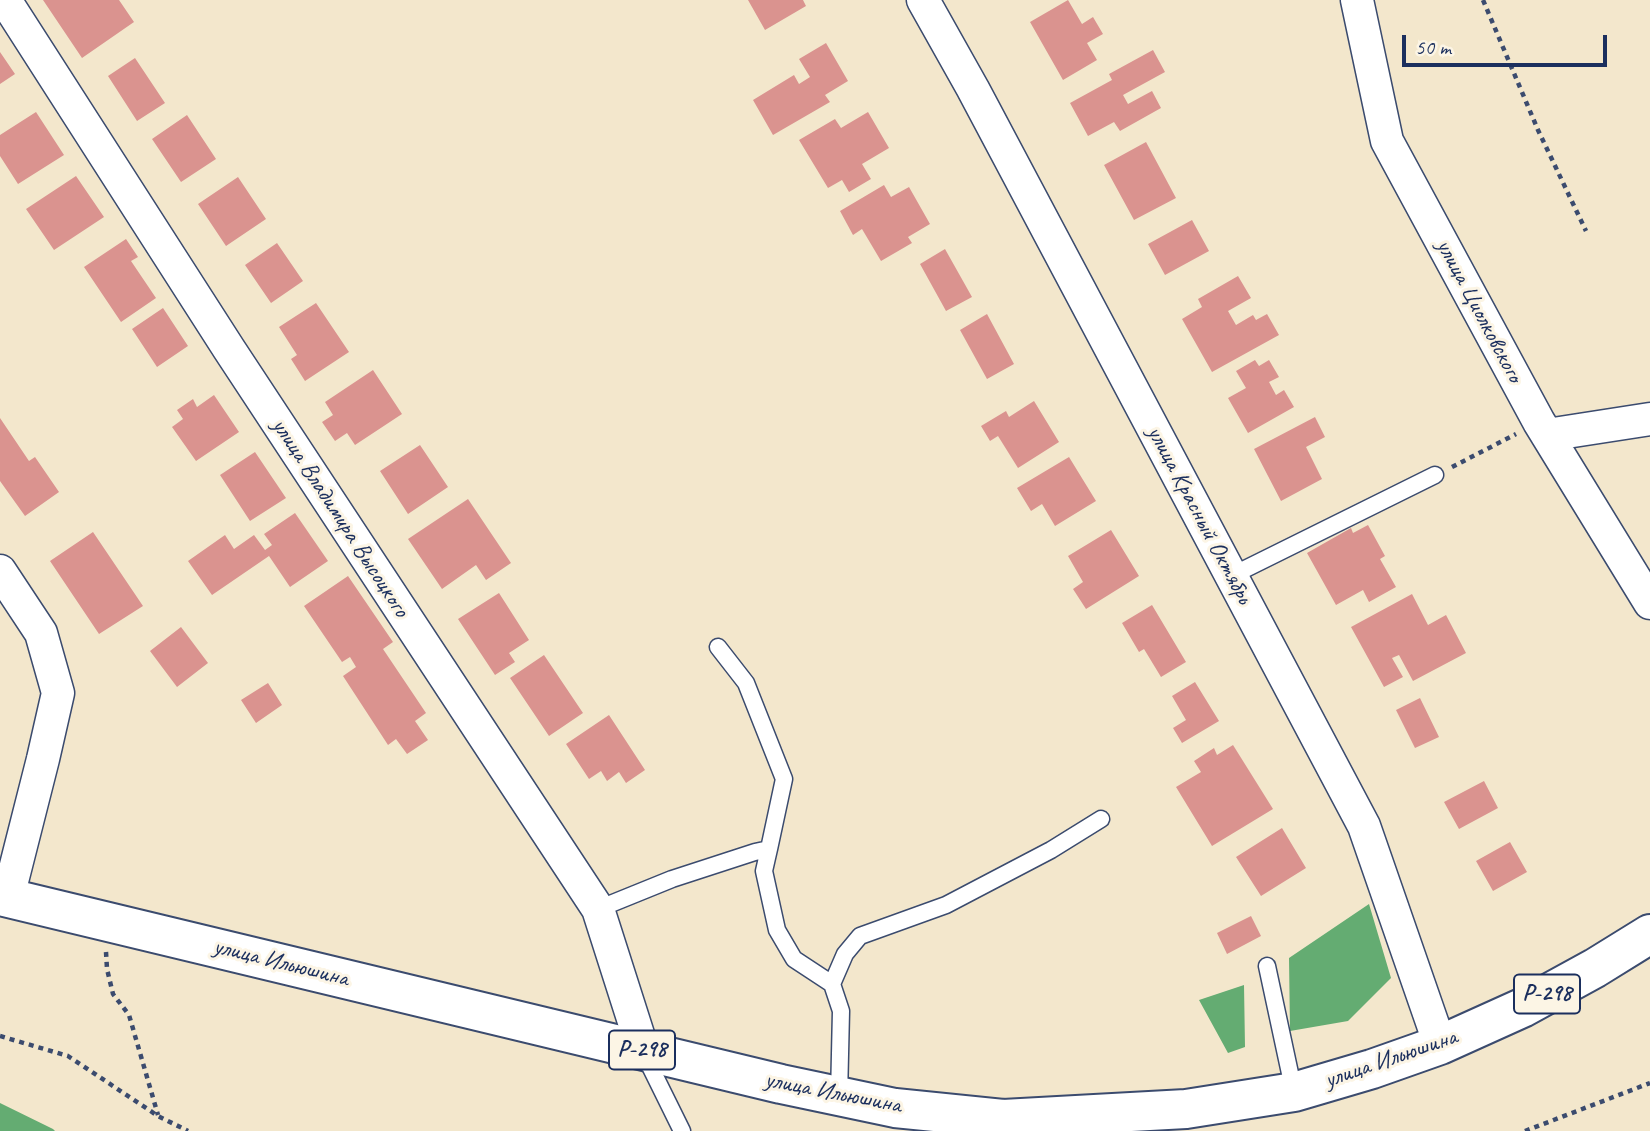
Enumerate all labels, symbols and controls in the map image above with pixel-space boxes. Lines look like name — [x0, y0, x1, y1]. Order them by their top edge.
scale bar — [1405, 21, 1610, 65]
text: 50 m — [1415, 34, 1451, 60]
street label: улица Циолковского — [1429, 235, 1529, 387]
street label: улица Владимира Высоцкого — [265, 413, 415, 623]
street label: улица Красный Октябрь — [1140, 421, 1258, 609]
street label: улица Ильюшина — [211, 932, 351, 994]
road number: Р-298 — [1514, 974, 1580, 1014]
street label: улица Ильюшина — [1321, 1023, 1461, 1095]
road number: Р-298 — [609, 1030, 675, 1070]
street label: улица Ильюшина — [762, 1066, 904, 1120]

